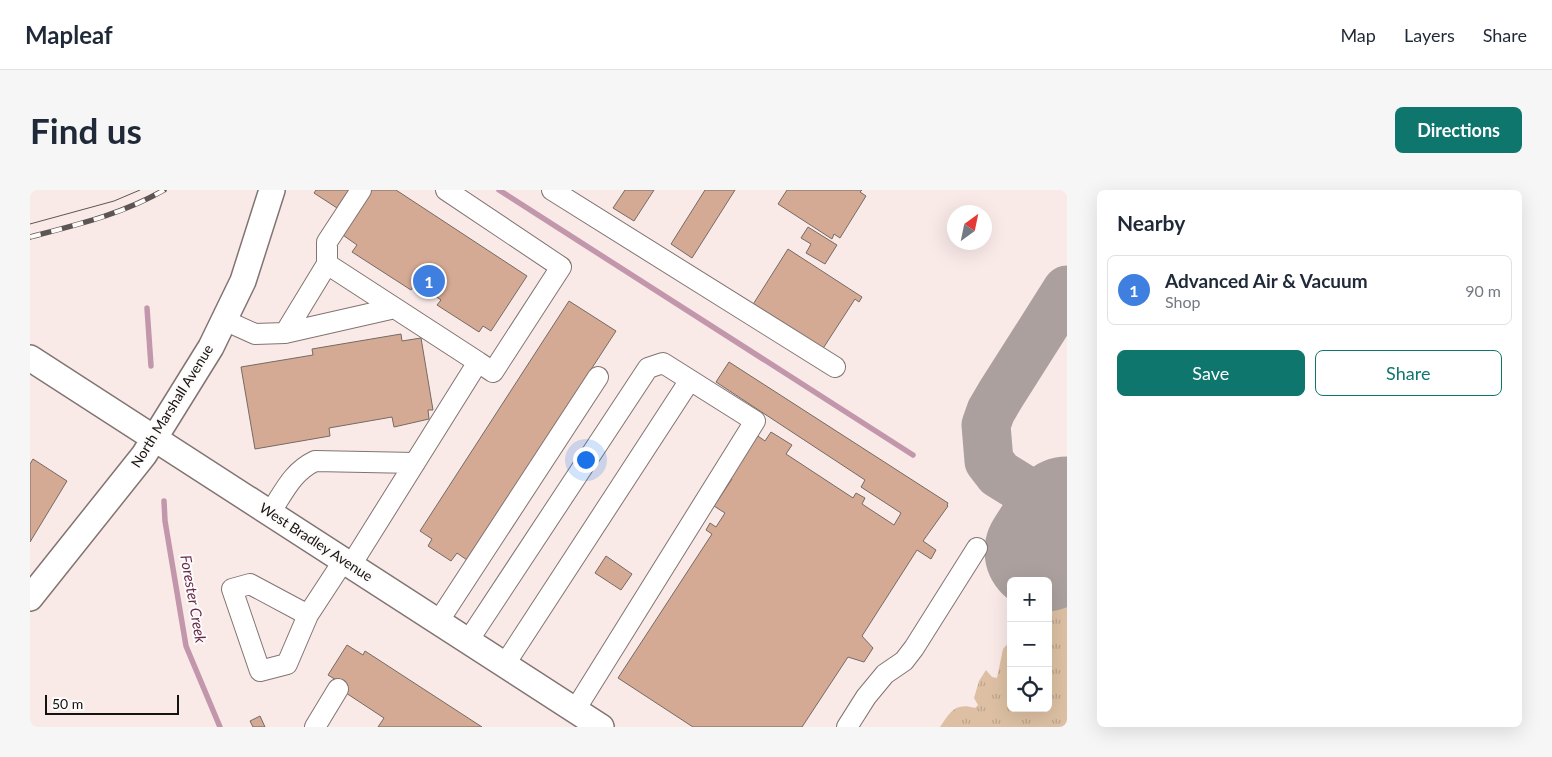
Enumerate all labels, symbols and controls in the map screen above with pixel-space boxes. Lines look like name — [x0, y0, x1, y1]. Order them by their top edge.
text: Mapleaf — [25, 20, 113, 49]
text: Map — [1340, 24, 1376, 46]
text: Layers — [1404, 24, 1455, 46]
text: Share — [1483, 24, 1527, 46]
button: Directions — [1395, 107, 1522, 153]
text: Find us — [30, 109, 142, 151]
north arrow — [947, 205, 992, 250]
text: Nearby — [1117, 210, 1185, 235]
pin: 1 — [413, 262, 445, 300]
text: Advanced Air & Vacuum — [1165, 269, 1368, 292]
text: 1 — [1129, 281, 1139, 300]
text: 90 m — [1465, 281, 1501, 300]
text: Shop — [1165, 292, 1201, 311]
street label: North Marshall Avenue — [127, 341, 216, 470]
button: Save — [1117, 350, 1305, 396]
button: Share — [1315, 350, 1502, 396]
your location — [573, 447, 599, 473]
street label: West Bradley Avenue — [257, 499, 376, 584]
water label: Forester Creek — [177, 553, 211, 645]
map controls — [1007, 577, 1052, 712]
button: + — [1007, 577, 1052, 622]
button: − — [1007, 622, 1052, 667]
button: locate — [1007, 667, 1052, 712]
scale bar — [45, 692, 179, 715]
text: 50 m — [52, 695, 83, 712]

